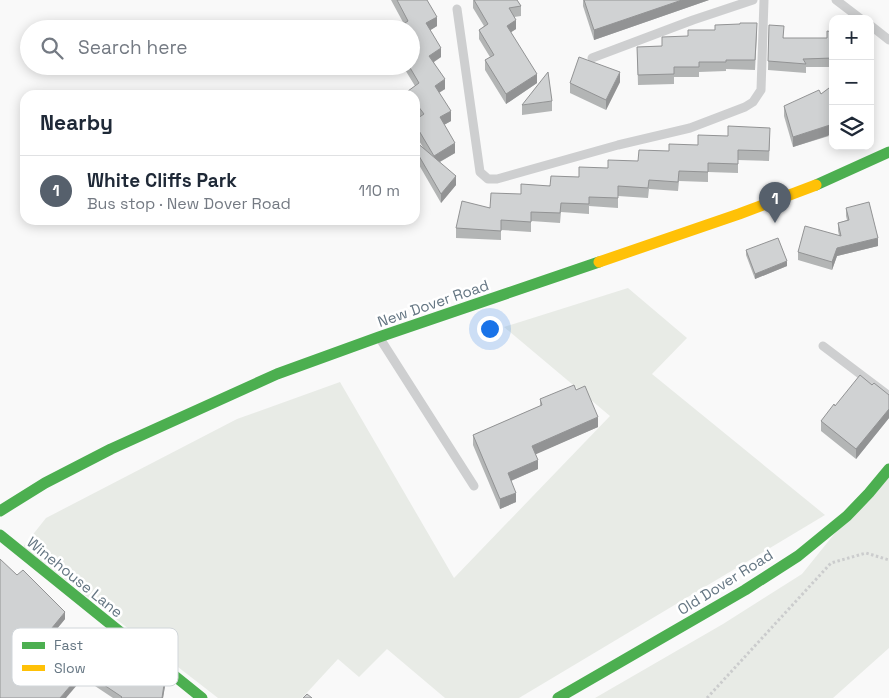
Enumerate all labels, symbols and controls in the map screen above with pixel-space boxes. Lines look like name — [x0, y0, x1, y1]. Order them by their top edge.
map controls — [829, 15, 874, 150]
button: + — [829, 15, 874, 60]
search box — [20, 20, 420, 75]
icon: search — [38, 34, 66, 62]
text: Search here — [78, 35, 188, 60]
button: − — [829, 60, 874, 105]
button: layers — [829, 105, 874, 150]
text: Nearby — [40, 109, 113, 136]
text: White Cliffs Park — [87, 168, 237, 193]
text: 1 — [52, 180, 60, 201]
text: 110 m — [358, 180, 400, 201]
pin: 1 — [759, 182, 791, 223]
text: Bus stop · New Dover Road — [87, 193, 291, 214]
street label: New Dover Road — [375, 275, 491, 331]
your location — [477, 316, 503, 342]
street label: Winehouse Lane — [23, 532, 127, 622]
street label: Old Dover Road — [674, 545, 776, 619]
legend — [12, 628, 178, 686]
text: Fast — [54, 636, 83, 654]
text: Slow — [54, 659, 86, 677]

